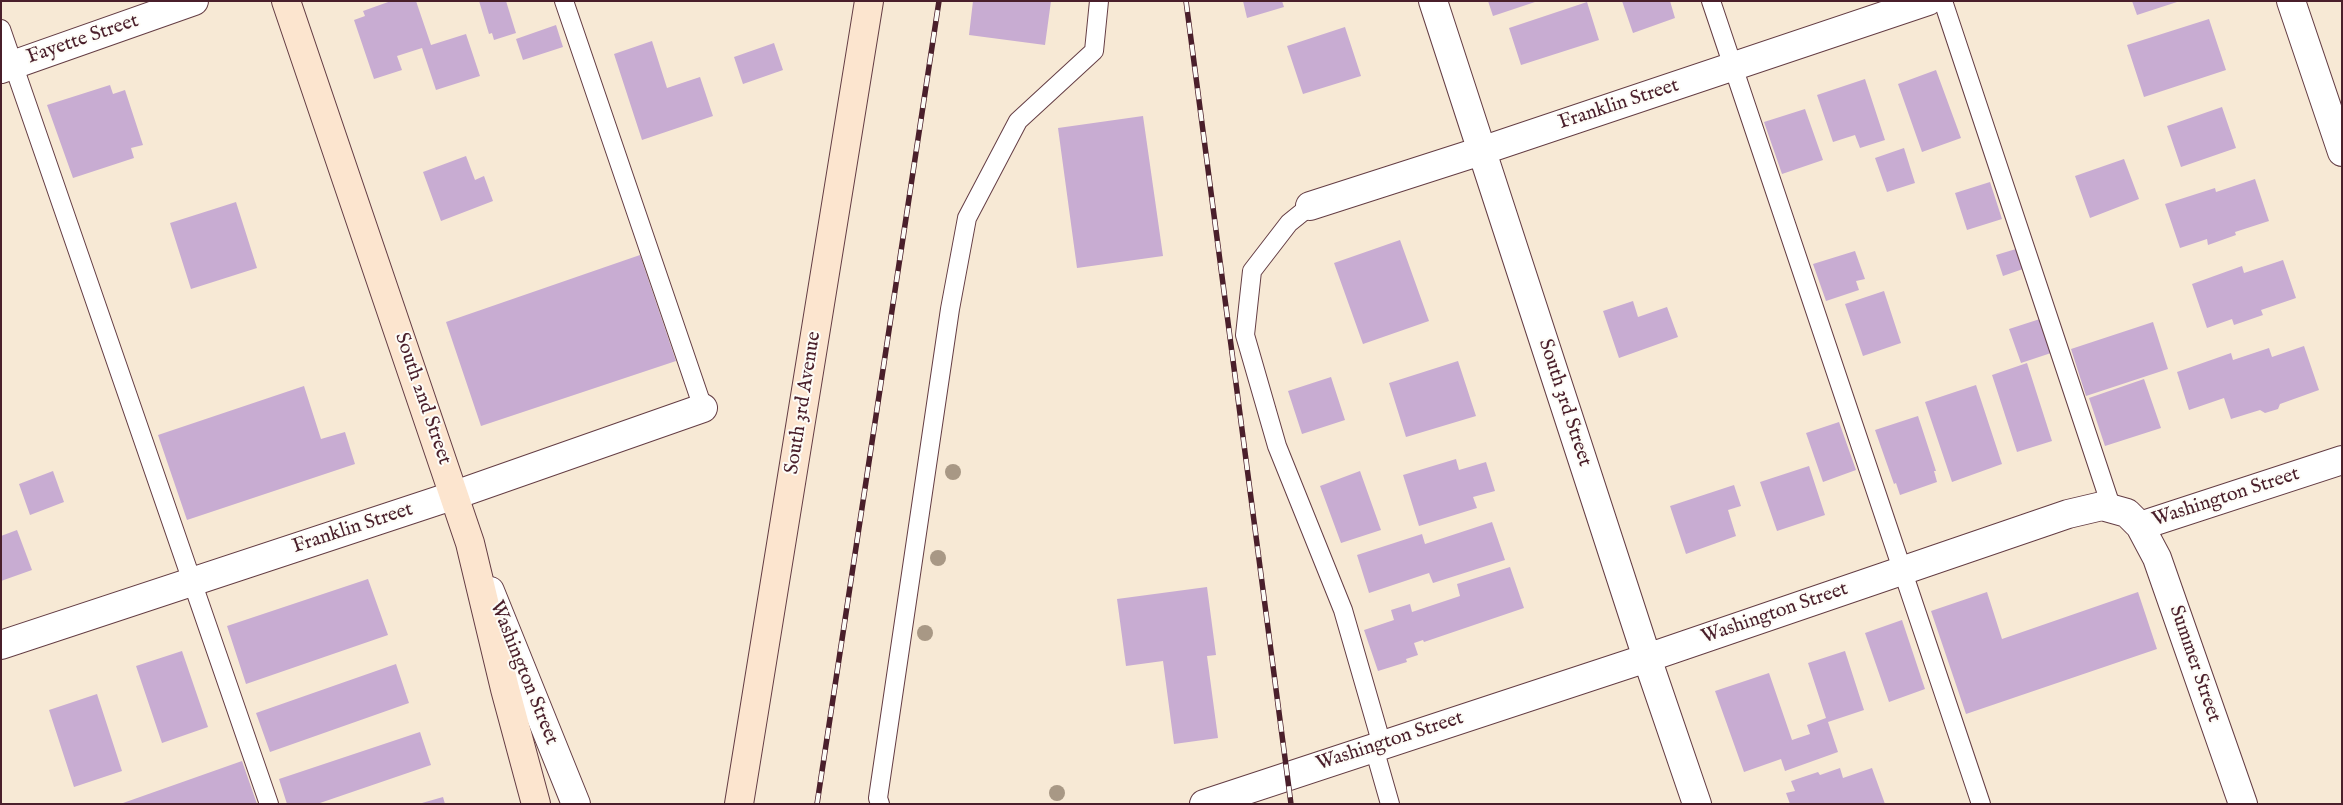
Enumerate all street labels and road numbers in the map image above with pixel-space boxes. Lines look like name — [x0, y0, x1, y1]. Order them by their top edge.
street label: Fayette Street — [24, 10, 142, 70]
street label: Franklin Street — [1556, 74, 1682, 136]
street label: South 2nd Street — [388, 330, 456, 468]
street label: South 3rd Avenue — [781, 330, 827, 476]
street label: South 3rd Street — [1532, 336, 1596, 470]
street label: Washington Street — [2149, 463, 2303, 533]
street label: Franklin Street — [290, 498, 416, 560]
street label: Washington Street — [1699, 578, 1851, 650]
street label: Washington Street — [483, 597, 563, 749]
street label: Summer Street — [2163, 602, 2225, 726]
street label: Washington Street — [1313, 707, 1467, 777]

